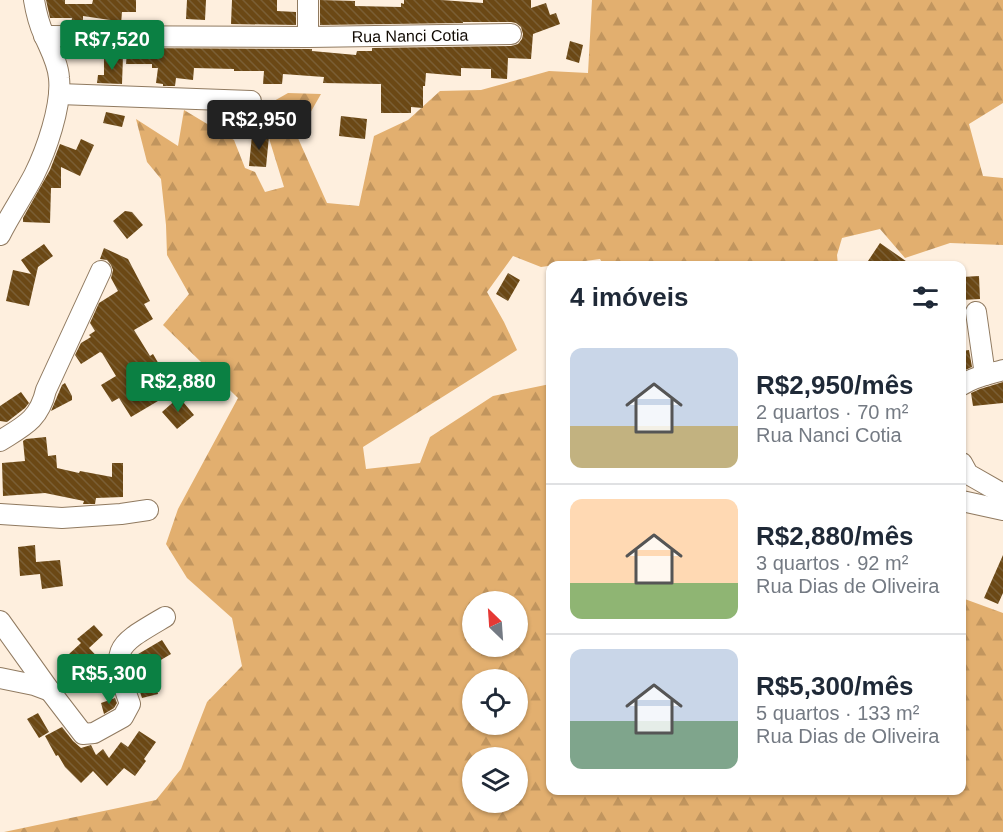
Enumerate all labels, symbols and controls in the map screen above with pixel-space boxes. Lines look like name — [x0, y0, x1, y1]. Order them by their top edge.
pin: R$7,520 — [57, 20, 167, 71]
street label: Rua Nanci Cotia — [352, 26, 469, 45]
text: R$7,520 — [74, 28, 150, 50]
pin: R$2,950 — [204, 100, 314, 151]
text: R$2,950 — [221, 108, 297, 130]
icon: filters — [909, 281, 942, 314]
text: 4 imóveis — [570, 282, 689, 312]
pin: R$2,880 — [123, 362, 233, 413]
text: R$2,880 — [140, 370, 216, 392]
text: R$2,950/mês — [756, 370, 914, 400]
icon: home — [618, 372, 690, 444]
text: 2 quartos · 70 m² — [756, 401, 908, 423]
text: Rua Nanci Cotia — [756, 424, 902, 446]
text: R$2,880/mês — [756, 521, 914, 551]
icon: home — [618, 523, 690, 595]
text: 3 quartos · 92 m² — [756, 552, 908, 574]
text: Rua Dias de Oliveira — [756, 575, 939, 597]
north arrow — [462, 591, 528, 657]
map controls — [462, 591, 528, 813]
pin: R$5,300 — [54, 654, 164, 705]
text: R$5,300 — [71, 662, 147, 684]
button: locate — [462, 669, 528, 735]
text: R$5,300/mês — [756, 671, 914, 701]
icon: home — [618, 673, 690, 745]
text: 5 quartos · 133 m² — [756, 702, 919, 724]
text: Rua Dias de Oliveira — [756, 725, 939, 747]
button: layers — [462, 747, 528, 813]

